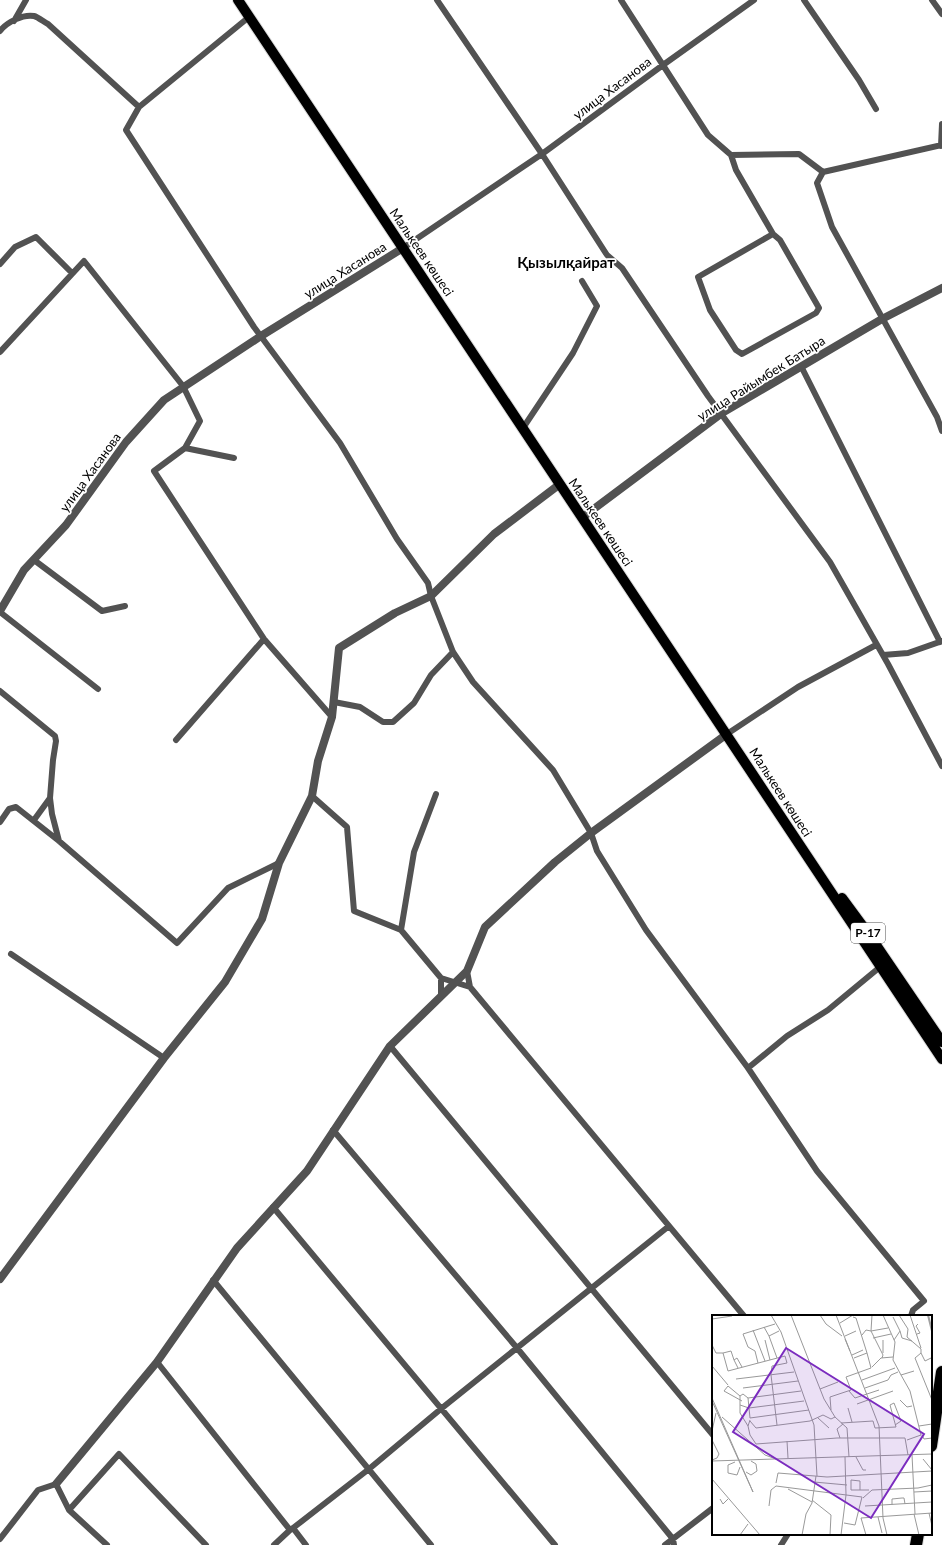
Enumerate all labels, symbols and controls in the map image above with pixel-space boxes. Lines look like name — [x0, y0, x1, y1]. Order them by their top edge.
street label: улица Хасанова — [570, 53, 654, 123]
street label: Малькеев көшесі — [387, 205, 457, 299]
street label: улица Хасанова — [301, 238, 389, 302]
district label: Қызылқайрат — [517, 253, 615, 271]
street label: улица Райымбек Батыра — [694, 332, 828, 424]
street label: улица Хасанова — [56, 429, 124, 515]
street label: Малькеев көшесі — [566, 475, 636, 569]
street label: Малькеев көшесі — [746, 744, 816, 840]
road number: P-17 — [851, 923, 885, 943]
inset map — [712, 1315, 932, 1535]

